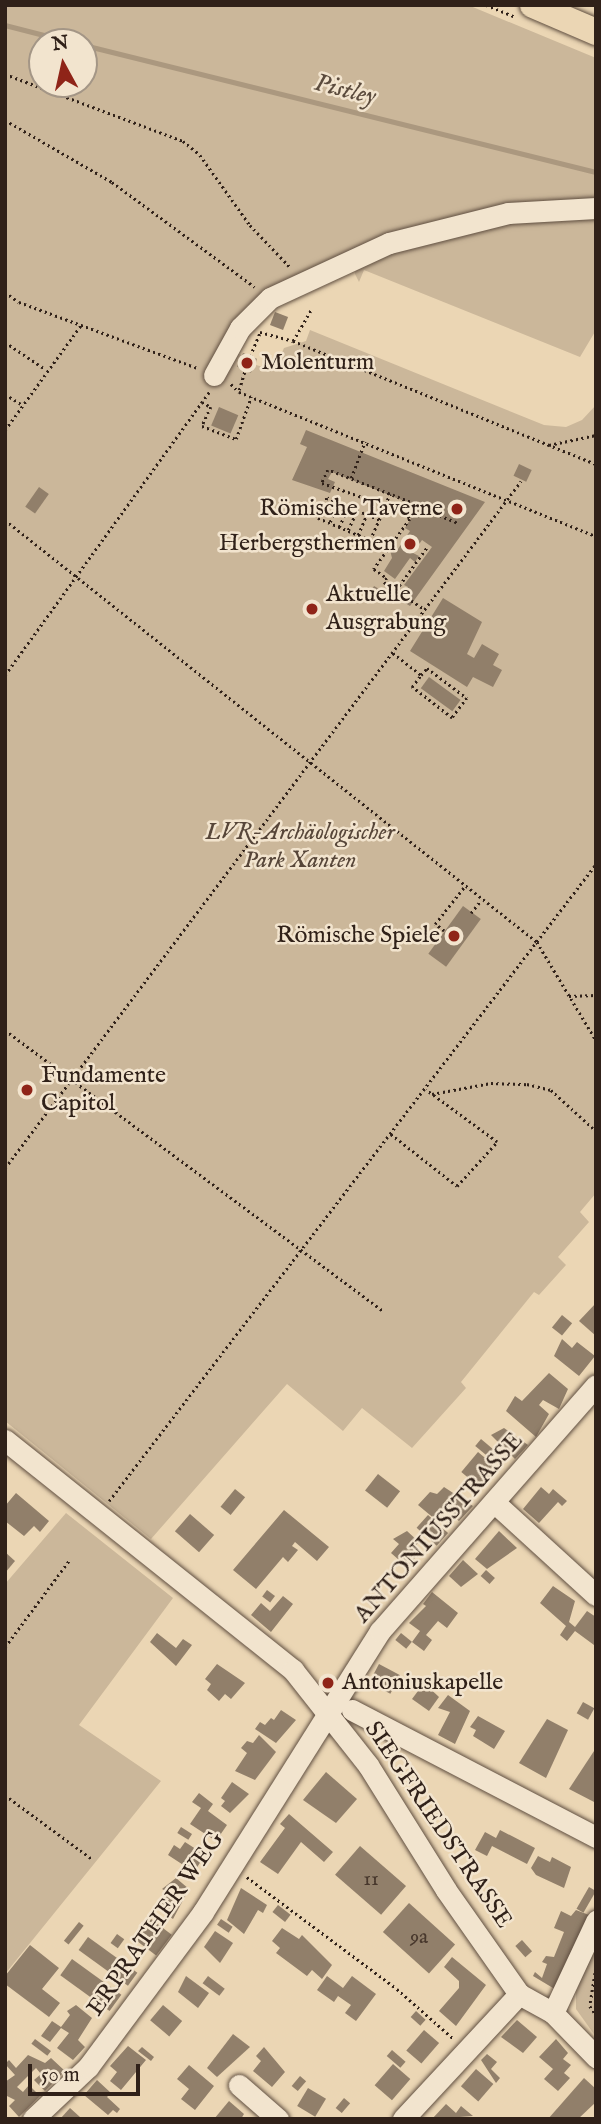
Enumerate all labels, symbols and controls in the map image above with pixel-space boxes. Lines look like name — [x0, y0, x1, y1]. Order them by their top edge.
north arrow — [28, 28, 98, 98]
text: N — [51, 31, 70, 57]
water label: Pistley — [311, 67, 379, 113]
place label: Molenturm — [261, 349, 374, 377]
marker: Molenturm — [239, 355, 255, 371]
place label: Römische Taverne — [259, 495, 443, 523]
marker: Römische Taverne — [449, 501, 465, 517]
place label: Herbergsthermen — [219, 530, 396, 558]
marker: Herbergsthermen — [402, 536, 418, 552]
place label: Aktuelle Ausgrabung — [326, 581, 446, 637]
marker: Aktuelle Ausgrabung — [304, 601, 320, 617]
park label: LVR-Archäologischer Park Xanten — [205, 819, 395, 875]
place label: Römische Spiele — [276, 922, 440, 950]
marker: Römische Spiele — [446, 928, 462, 944]
place label: Fundamente Capitol — [41, 1062, 166, 1118]
marker: Fundamente Capitol — [19, 1082, 35, 1098]
street label: ANTONIUSSTRASSE — [348, 1427, 530, 1629]
place label: Antoniuskapelle — [342, 1669, 503, 1697]
marker: Antoniuskapelle — [320, 1675, 336, 1691]
street label: SIEGFRIEDSTRASSE — [358, 1716, 518, 1934]
street label: ERPRATHER WEG — [81, 1826, 231, 2022]
house number: 11 — [363, 1867, 379, 1893]
house number: 9a — [410, 1925, 428, 1951]
scale bar — [32, 2050, 144, 2094]
text: 50 m — [41, 2062, 80, 2089]

